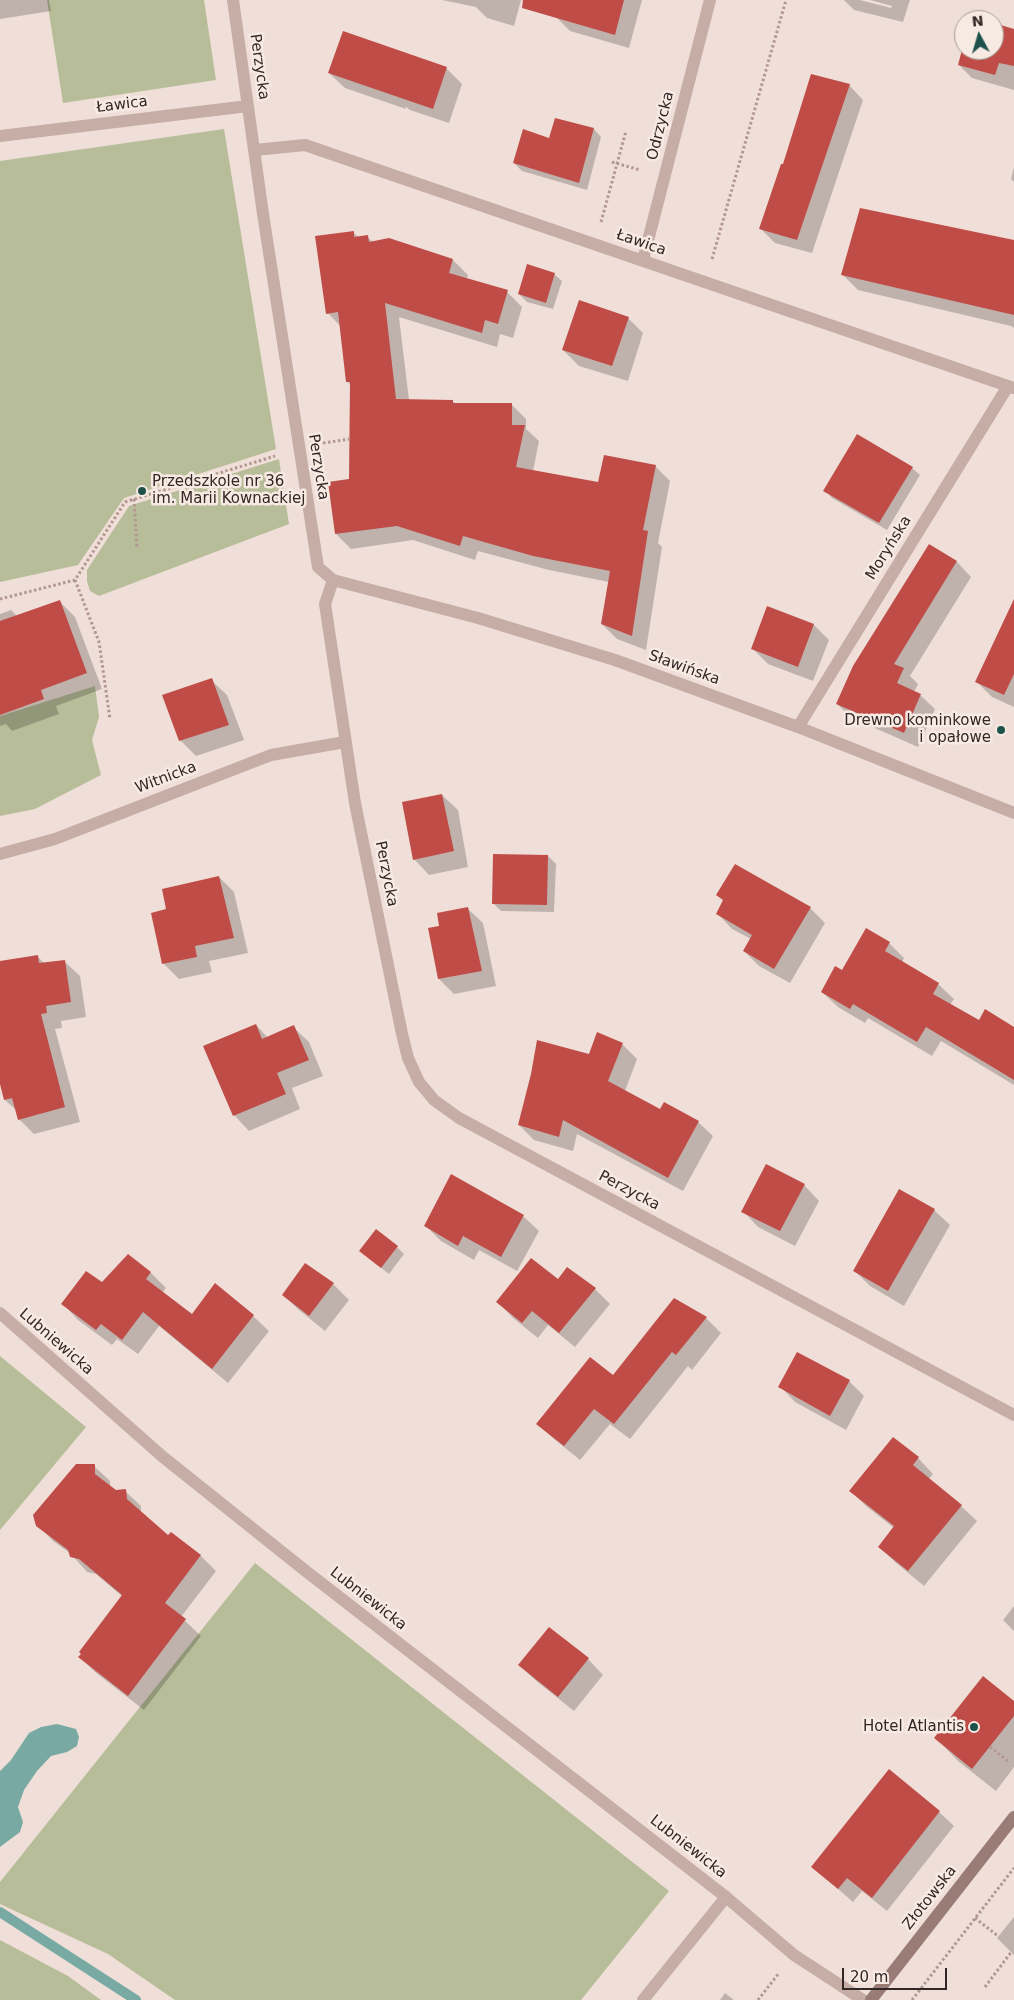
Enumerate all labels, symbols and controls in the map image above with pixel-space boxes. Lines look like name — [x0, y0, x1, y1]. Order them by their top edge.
north arrow — [954, 10, 1004, 60]
text: N — [971, 13, 984, 30]
street label: Perzycka — [245, 33, 273, 101]
street label: Odrzycka — [644, 90, 678, 162]
street label: Ławica — [95, 93, 149, 117]
street label: Ławica — [614, 226, 668, 260]
street label: Perzycka — [304, 433, 332, 501]
place label: Przedszkole nr 36 im. Marii Kownackiej — [152, 473, 305, 508]
marker: Przedszkole nr 36 im. Marii Kownackiej — [136, 485, 148, 497]
street label: Moryńska — [862, 513, 916, 583]
street label: Sławińska — [646, 647, 722, 689]
place label: Drewno kominkowe i opałowe — [844, 712, 991, 747]
marker: Drewno kominkowe i opałowe — [995, 724, 1007, 736]
street label: Witnicka — [133, 758, 199, 798]
street label: Perzycka — [371, 840, 401, 908]
street label: Perzycka — [595, 1167, 663, 1215]
street label: Lubniewicka — [15, 1305, 97, 1379]
street label: Lubniewicka — [326, 1563, 410, 1635]
place label: Hotel Atlantis — [863, 1718, 964, 1736]
marker: Hotel Atlantis — [968, 1721, 980, 1733]
street label: Lubniewicka — [646, 1811, 730, 1883]
street label: Złotowska — [899, 1862, 961, 1934]
scale bar — [844, 1958, 949, 1990]
text: 20 m — [850, 1968, 888, 1986]

